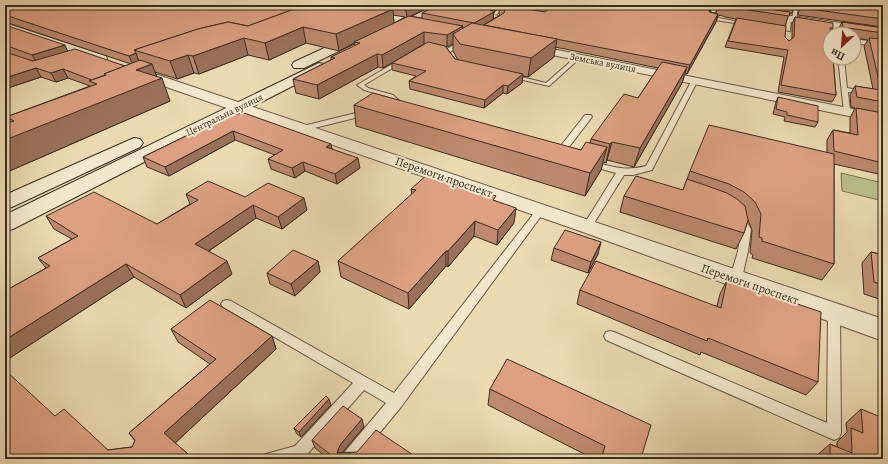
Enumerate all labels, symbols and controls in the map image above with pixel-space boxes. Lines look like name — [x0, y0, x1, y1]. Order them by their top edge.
north arrow — [822, 26, 862, 66]
text: Пн — [828, 44, 848, 64]
street label: Земська вулиця — [569, 50, 637, 75]
street label: Центральна вулиця — [184, 90, 265, 140]
street label: Перемоги проспект — [393, 153, 496, 201]
street label: Перемоги проспект — [699, 260, 802, 308]

